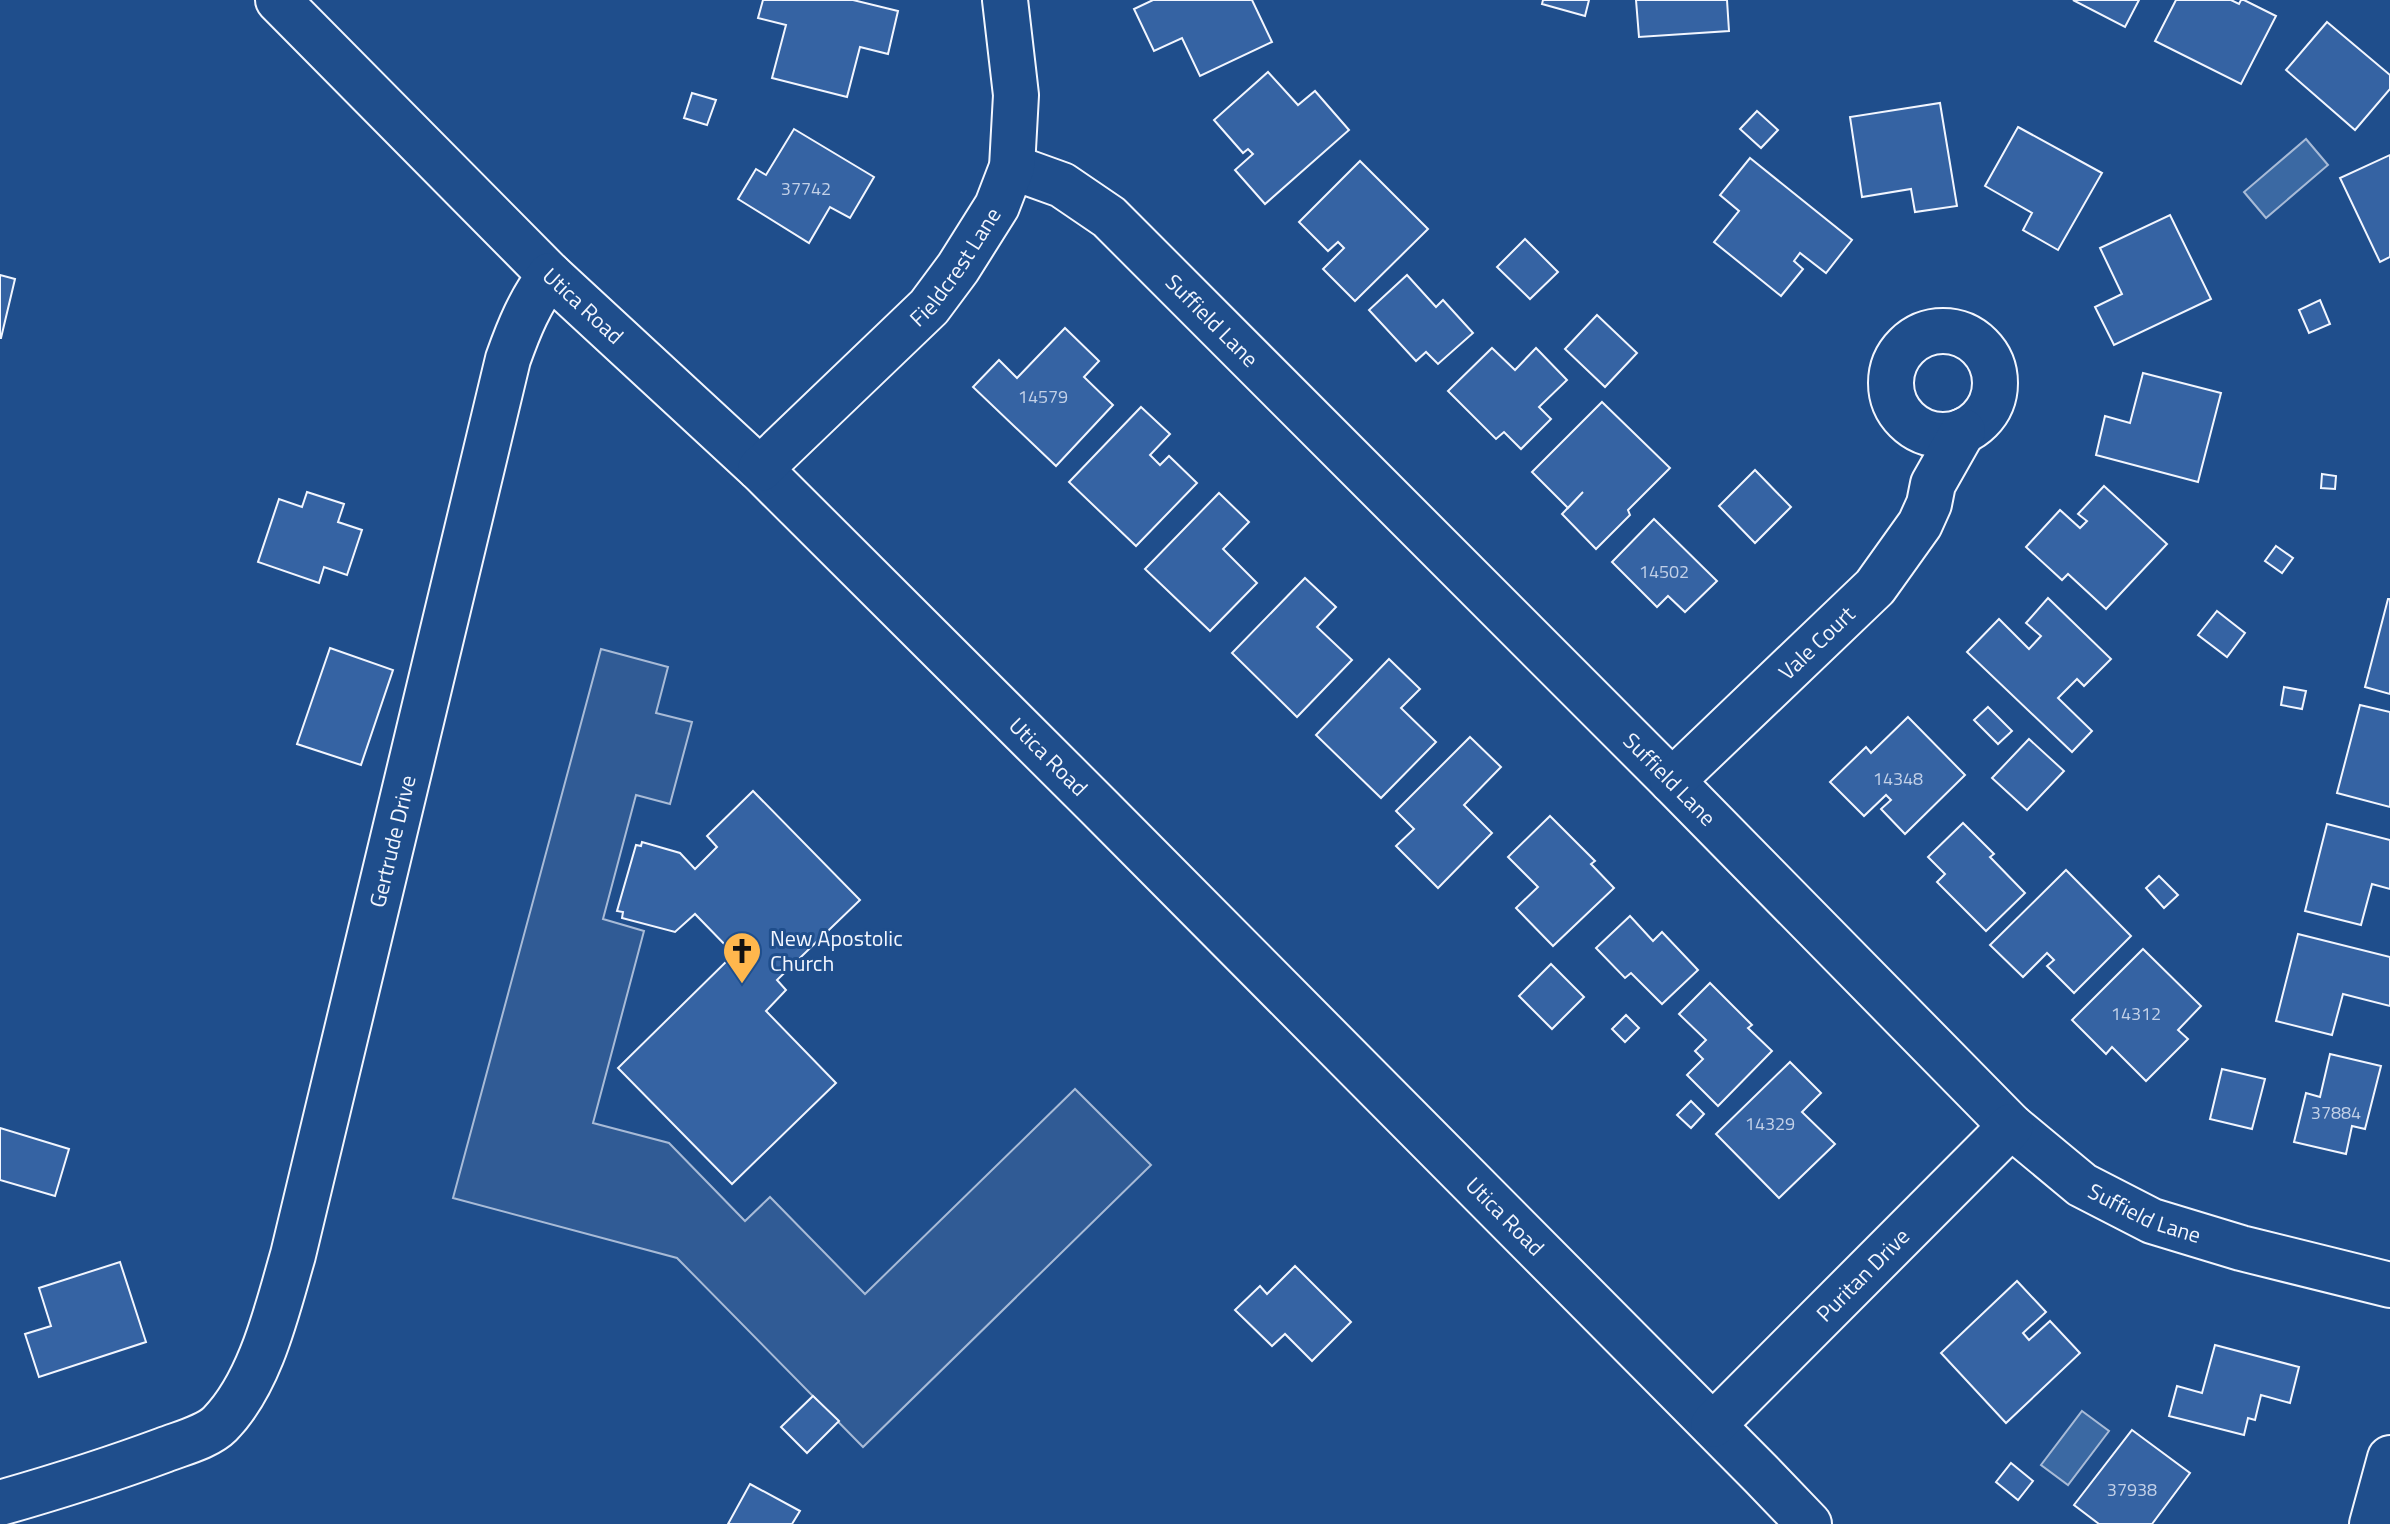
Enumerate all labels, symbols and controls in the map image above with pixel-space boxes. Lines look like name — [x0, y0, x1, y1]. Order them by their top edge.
house number: 37742 — [781, 175, 831, 202]
street label: Fieldcrest Lane — [901, 200, 1009, 334]
street label: Utica Road — [535, 259, 631, 352]
street label: Suffield Lane — [1158, 266, 1267, 375]
house number: 14579 — [1018, 383, 1068, 410]
house number: 14502 — [1639, 558, 1689, 585]
street label: Vale Court — [1771, 598, 1863, 688]
street label: Utica Road — [1001, 709, 1096, 804]
street label: Suffield Lane — [1615, 724, 1724, 834]
house number: 14348 — [1873, 765, 1923, 792]
street label: Gertrude Drive — [360, 772, 425, 911]
place label: New Apostolic Church — [770, 921, 903, 980]
church icon: New Apostolic Church — [721, 930, 763, 985]
house number: 14312 — [2111, 1000, 2161, 1027]
house number: 37884 — [2311, 1099, 2361, 1126]
house number: 14329 — [1745, 1110, 1795, 1137]
street label: Utica Road — [1458, 1169, 1552, 1264]
street label: Suffield Lane — [2082, 1174, 2205, 1252]
street label: Puritan Drive — [1808, 1220, 1917, 1330]
house number: 37938 — [2107, 1476, 2157, 1503]

